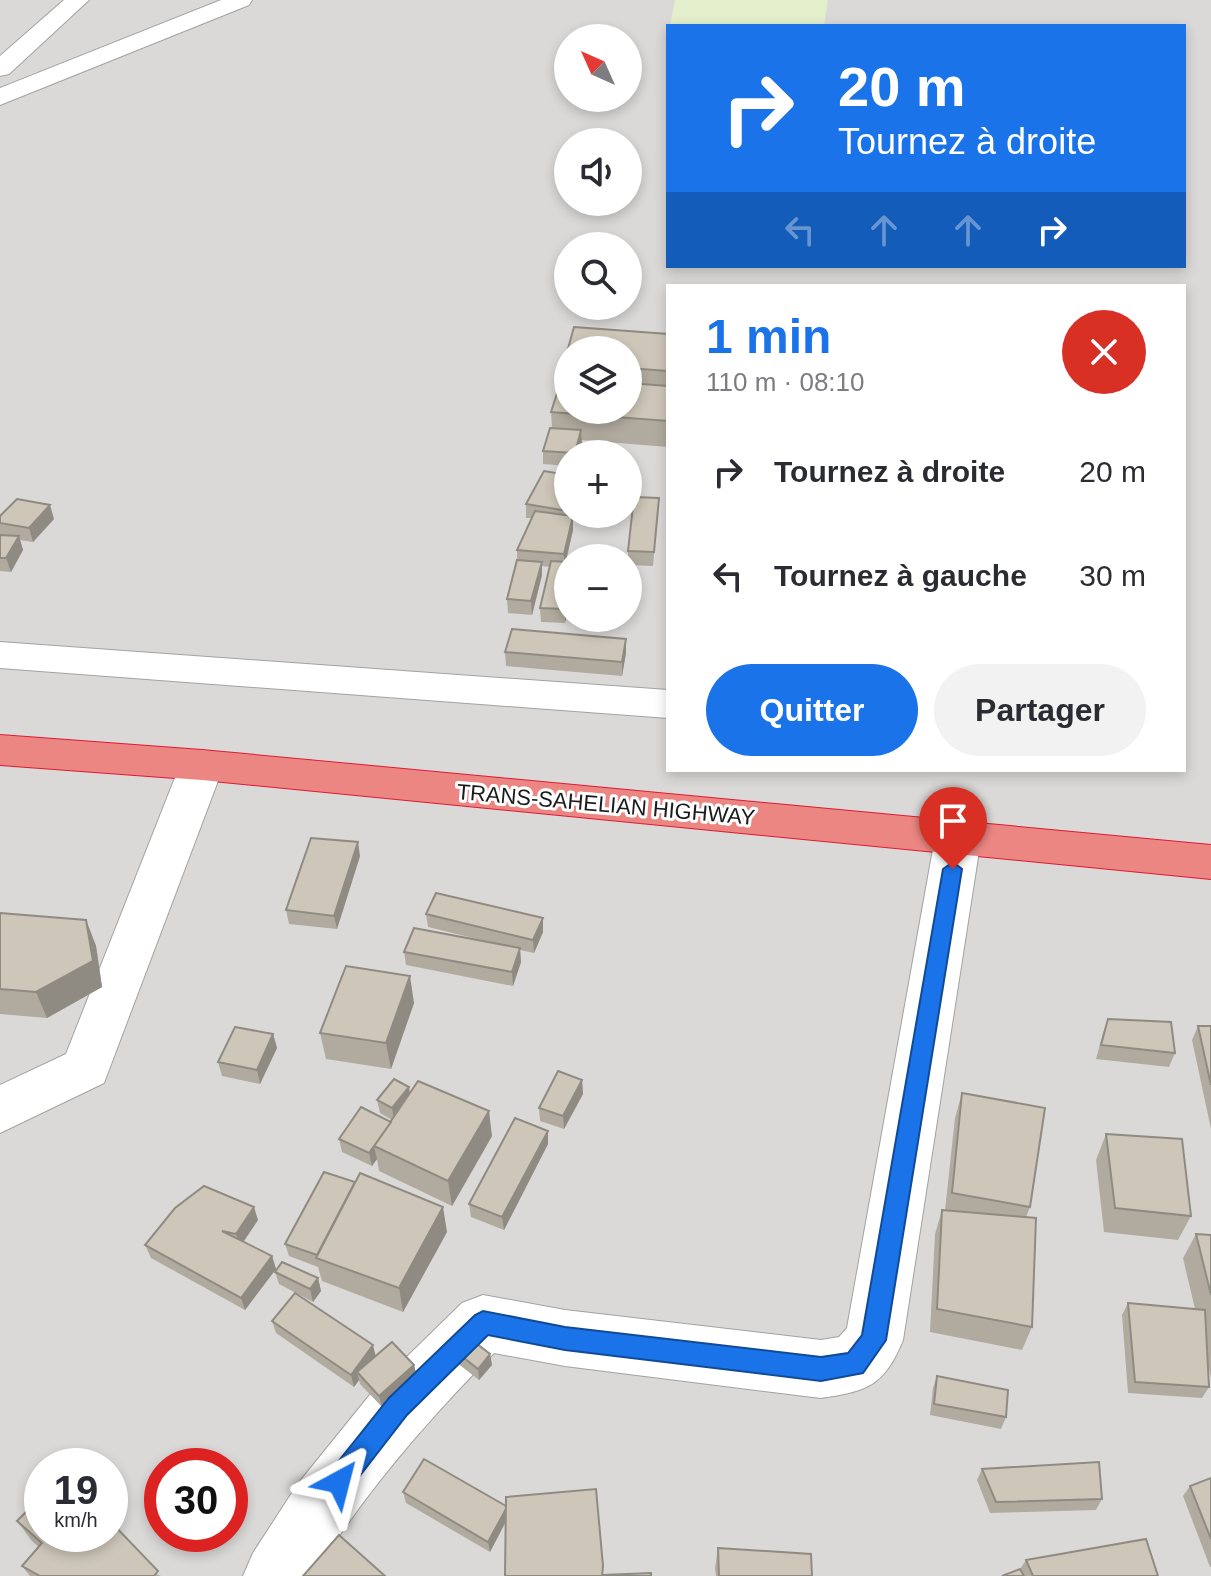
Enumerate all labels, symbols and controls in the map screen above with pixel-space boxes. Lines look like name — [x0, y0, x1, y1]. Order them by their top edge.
north arrow — [554, 24, 642, 112]
map controls — [554, 24, 642, 632]
text: 20 m — [838, 55, 966, 118]
icon: right — [706, 56, 810, 160]
text: Tournez à droite — [838, 121, 1096, 162]
button: sound — [554, 128, 642, 216]
icon: left — [778, 208, 822, 252]
icon: ahead — [862, 208, 906, 252]
icon: ahead — [946, 208, 990, 252]
icon: right — [1030, 208, 1074, 252]
button: search — [554, 232, 642, 320]
text: 1 min — [706, 310, 831, 363]
button: close — [1062, 310, 1146, 394]
button: layers — [554, 336, 642, 424]
text: 110 m · 08:10 — [706, 367, 865, 397]
button: + — [554, 440, 642, 528]
icon: right — [706, 450, 750, 494]
text: Tournez à droite — [774, 455, 1005, 488]
text: 20 m — [1079, 455, 1146, 488]
button: − — [554, 544, 642, 632]
icon: left — [706, 554, 750, 598]
text: Tournez à gauche — [774, 559, 1027, 592]
text: 30 m — [1079, 559, 1146, 592]
button: Quitter — [706, 664, 918, 756]
button: Partager — [934, 664, 1146, 756]
street label: TRANS-SAHELIAN HIGHWAY — [456, 779, 757, 830]
pin — [919, 787, 987, 869]
icon: arrive — [931, 799, 975, 843]
position arrow — [297, 1440, 381, 1524]
speed limit sign: 30 — [144, 1448, 248, 1552]
text: 19 — [54, 1468, 98, 1512]
text: km/h — [54, 1509, 98, 1531]

